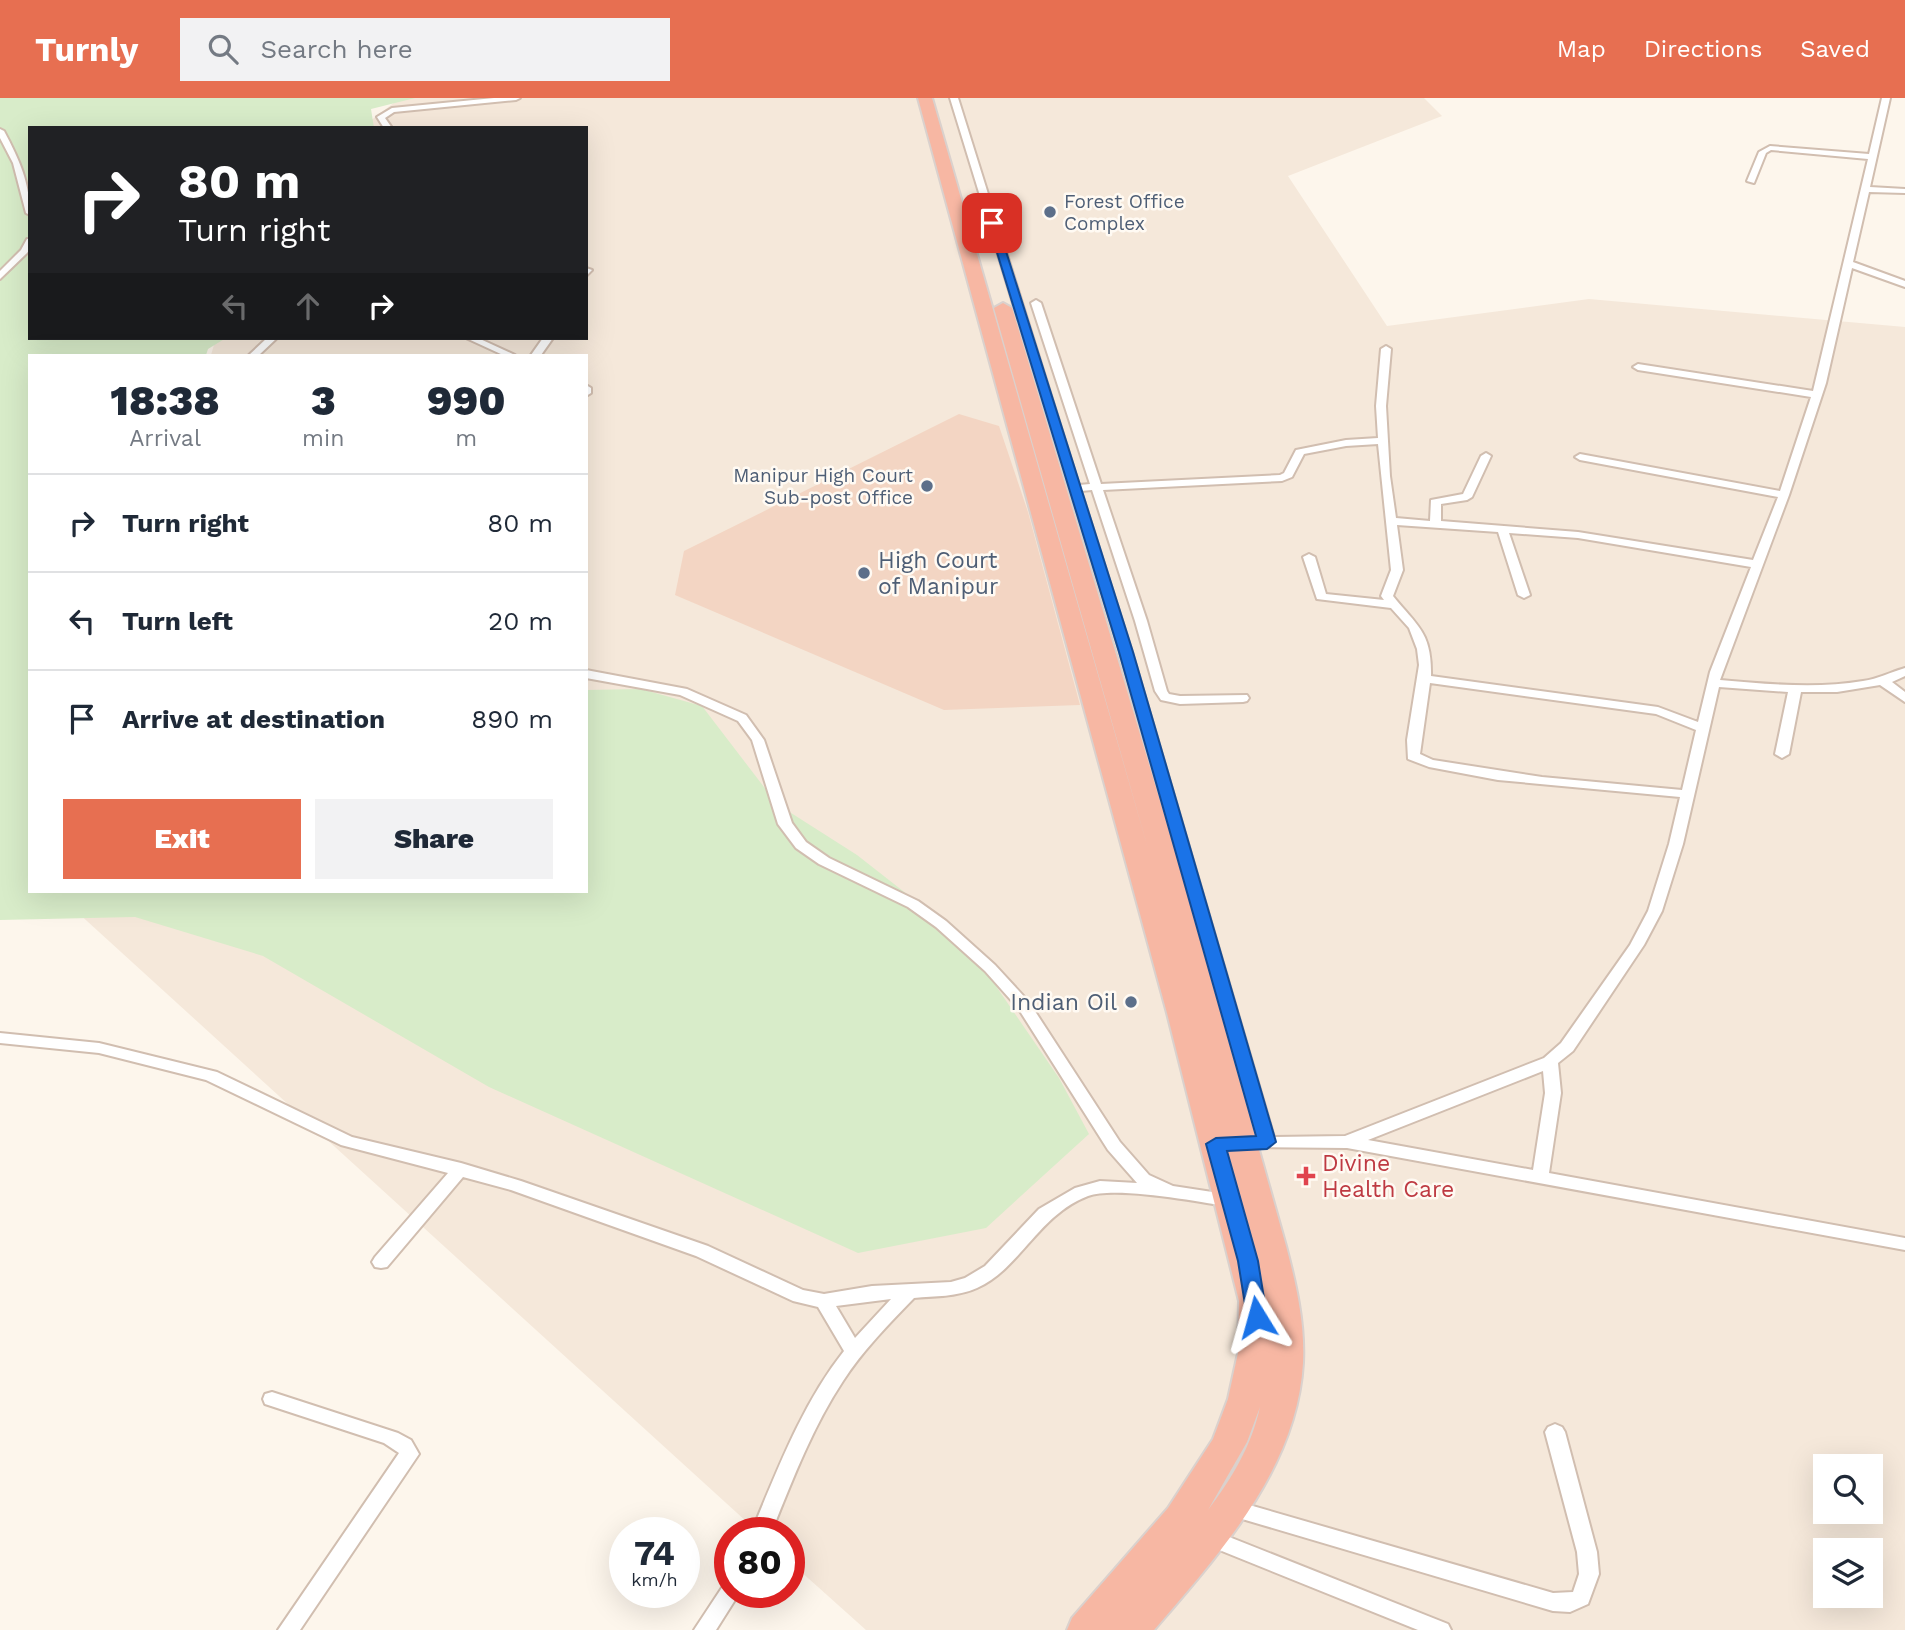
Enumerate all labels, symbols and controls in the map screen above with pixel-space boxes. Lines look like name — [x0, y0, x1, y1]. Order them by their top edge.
search box — [180, 18, 670, 81]
text: Turnly — [35, 30, 138, 69]
icon: search — [204, 30, 242, 68]
text: Search here — [260, 34, 413, 64]
text: Map — [1557, 35, 1606, 63]
text: Directions — [1644, 35, 1762, 63]
text: Saved — [1800, 35, 1870, 63]
text: 80 m — [178, 152, 300, 210]
icon: right — [63, 154, 154, 245]
place label: Forest Office Complex — [1064, 190, 1185, 235]
pin — [962, 193, 1022, 253]
icon: arrive — [973, 204, 1011, 242]
marker: Forest Office Complex — [1042, 204, 1058, 220]
text: Turn right — [178, 211, 330, 249]
icon: left — [216, 287, 254, 325]
icon: ahead — [289, 287, 327, 325]
icon: right — [362, 287, 400, 325]
text: 18:38 — [110, 376, 220, 425]
text: 3 — [311, 376, 336, 425]
text: 990 — [427, 376, 506, 425]
text: Arrival — [129, 425, 201, 452]
text: min — [302, 425, 344, 452]
text: m — [455, 425, 477, 452]
place label: Manipur High Court Sub-post Office — [733, 464, 913, 509]
marker: Manipur High Court Sub-post Office — [919, 478, 935, 494]
icon: right — [63, 504, 101, 542]
text: Turn right — [122, 508, 249, 538]
text: 80 m — [487, 508, 553, 538]
place label: High Court of Manipur — [878, 547, 998, 600]
marker: High Court of Manipur — [856, 565, 872, 581]
icon: left — [63, 602, 101, 640]
text: Turn left — [122, 606, 233, 636]
text: 20 m — [488, 606, 553, 636]
icon: arrive — [63, 700, 101, 738]
text: Arrive at destination — [122, 704, 385, 734]
text: 890 m — [471, 704, 553, 734]
button: Exit — [63, 799, 301, 879]
button: Share — [315, 799, 553, 879]
place label: Indian Oil — [1010, 989, 1117, 1016]
marker: Indian Oil — [1123, 994, 1139, 1010]
place label: Divine Health Care — [1322, 1150, 1454, 1203]
marker: Divine Health Care — [1296, 1166, 1316, 1186]
position arrow — [1220, 1280, 1294, 1354]
map controls — [1813, 1454, 1883, 1608]
button: search — [1813, 1454, 1883, 1524]
speed limit sign: 80 — [714, 1517, 805, 1608]
text: 74 — [634, 1532, 675, 1574]
button: layers — [1813, 1538, 1883, 1608]
text: km/h — [631, 1569, 678, 1590]

